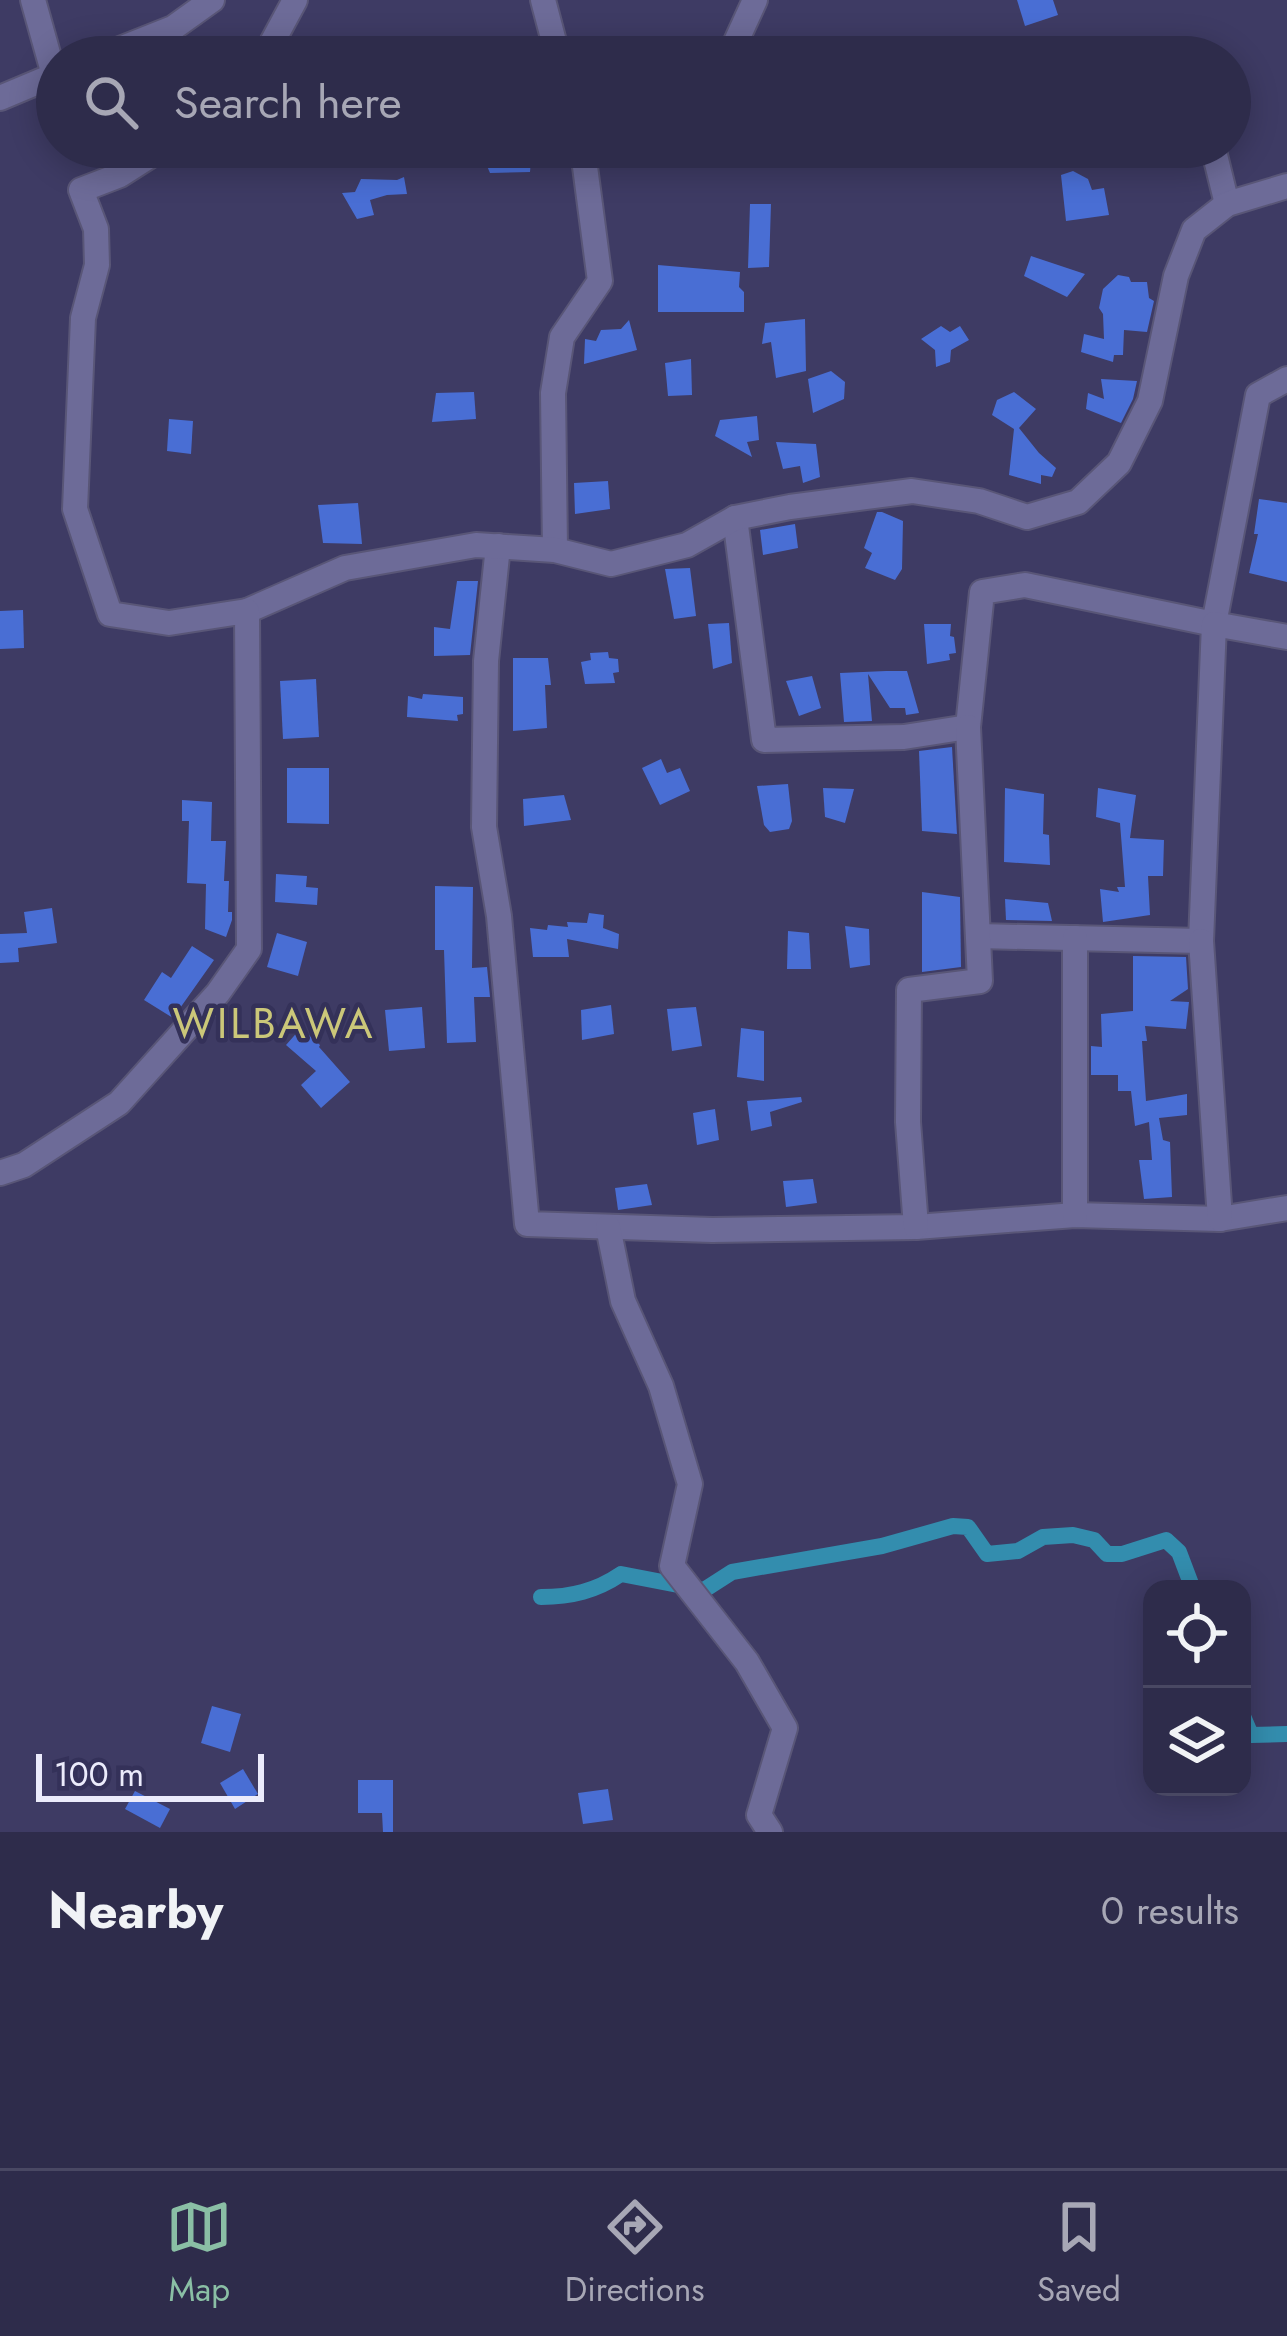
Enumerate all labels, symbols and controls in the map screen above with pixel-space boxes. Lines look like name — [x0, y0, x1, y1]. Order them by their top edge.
search box — [36, 36, 1251, 168]
icon: search — [78, 69, 144, 135]
text: Search here — [174, 70, 402, 135]
district label: WILBAWA — [172, 993, 376, 1054]
map controls — [1143, 1580, 1251, 1796]
button: locate — [1143, 1580, 1251, 1688]
button: layers — [1143, 1688, 1251, 1796]
scale bar — [36, 1748, 264, 1801]
text: 100 m — [54, 1751, 144, 1798]
text: Nearby — [48, 1873, 223, 1947]
text: 0 results — [1101, 1882, 1239, 1939]
tab: Map — [166, 2194, 232, 2313]
tab: Directions — [565, 2194, 705, 2313]
tab: Saved — [1037, 2194, 1121, 2313]

